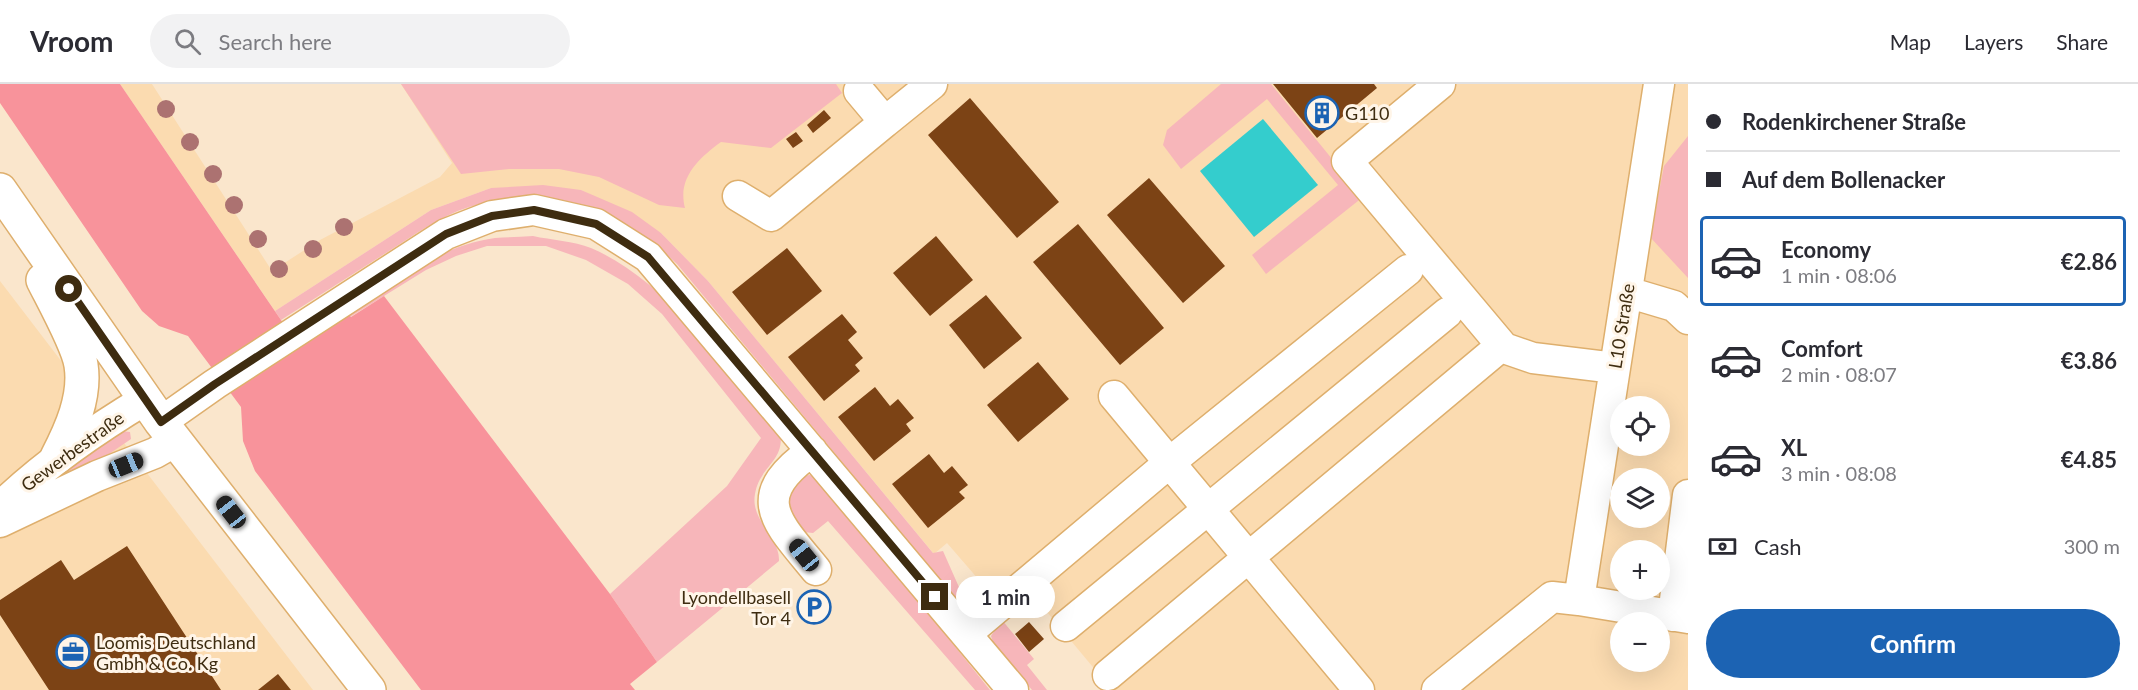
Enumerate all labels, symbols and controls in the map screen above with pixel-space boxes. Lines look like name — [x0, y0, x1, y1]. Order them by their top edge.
search box — [150, 14, 570, 68]
text: Vroom — [30, 24, 114, 58]
icon: search — [171, 25, 204, 58]
text: Search here — [219, 28, 332, 55]
text: Map — [1890, 29, 1931, 54]
text: Layers — [1964, 29, 2023, 54]
text: Share — [2056, 29, 2108, 54]
building icon: G110 — [1304, 95, 1340, 131]
place label: G110 — [1345, 102, 1389, 124]
text: Rodenkirchener Straße — [1742, 108, 1966, 135]
text: Auf dem Bollenacker — [1742, 166, 1945, 193]
icon: car — [1709, 234, 1763, 288]
text: Economy — [1781, 236, 1871, 263]
text: €2.86 — [2061, 248, 2117, 275]
text: 1 min · 08:06 — [1781, 263, 1897, 287]
route start — [55, 275, 82, 302]
street label: L10 Straße — [1603, 282, 1639, 370]
icon: car — [1709, 333, 1763, 387]
text: Comfort — [1781, 335, 1863, 362]
text: €3.86 — [2061, 347, 2117, 374]
text: 2 min · 08:07 — [1781, 362, 1897, 386]
map controls — [1610, 396, 1670, 672]
button: locate — [1610, 396, 1670, 456]
street label: Gewerbestraße — [16, 406, 128, 496]
icon: car — [1709, 432, 1763, 486]
text: XL — [1781, 434, 1807, 461]
text: €4.85 — [2061, 446, 2117, 473]
car — [106, 450, 146, 480]
text: 3 min · 08:08 — [1781, 461, 1897, 485]
button: layers — [1610, 468, 1670, 528]
car — [213, 492, 249, 532]
icon: cash — [1706, 530, 1739, 563]
text: Cash — [1754, 533, 1801, 560]
text: 300 m — [2064, 534, 2120, 558]
car — [786, 535, 822, 575]
button: + — [1610, 540, 1670, 600]
callout: 1 min — [956, 576, 1055, 618]
route end — [921, 583, 948, 610]
text: 1 min — [981, 585, 1030, 609]
place label: Lyondellbasell Tor 4 — [681, 586, 791, 629]
parking icon: Lyondellbasell Tor 4 — [796, 589, 832, 625]
button: Confirm — [1706, 609, 2120, 678]
button: − — [1610, 612, 1670, 672]
place label: Loomis Deutschland Gmbh & Co. Kg — [96, 631, 256, 674]
office icon: Loomis Deutschland Gmbh & Co. Kg — [55, 634, 91, 670]

